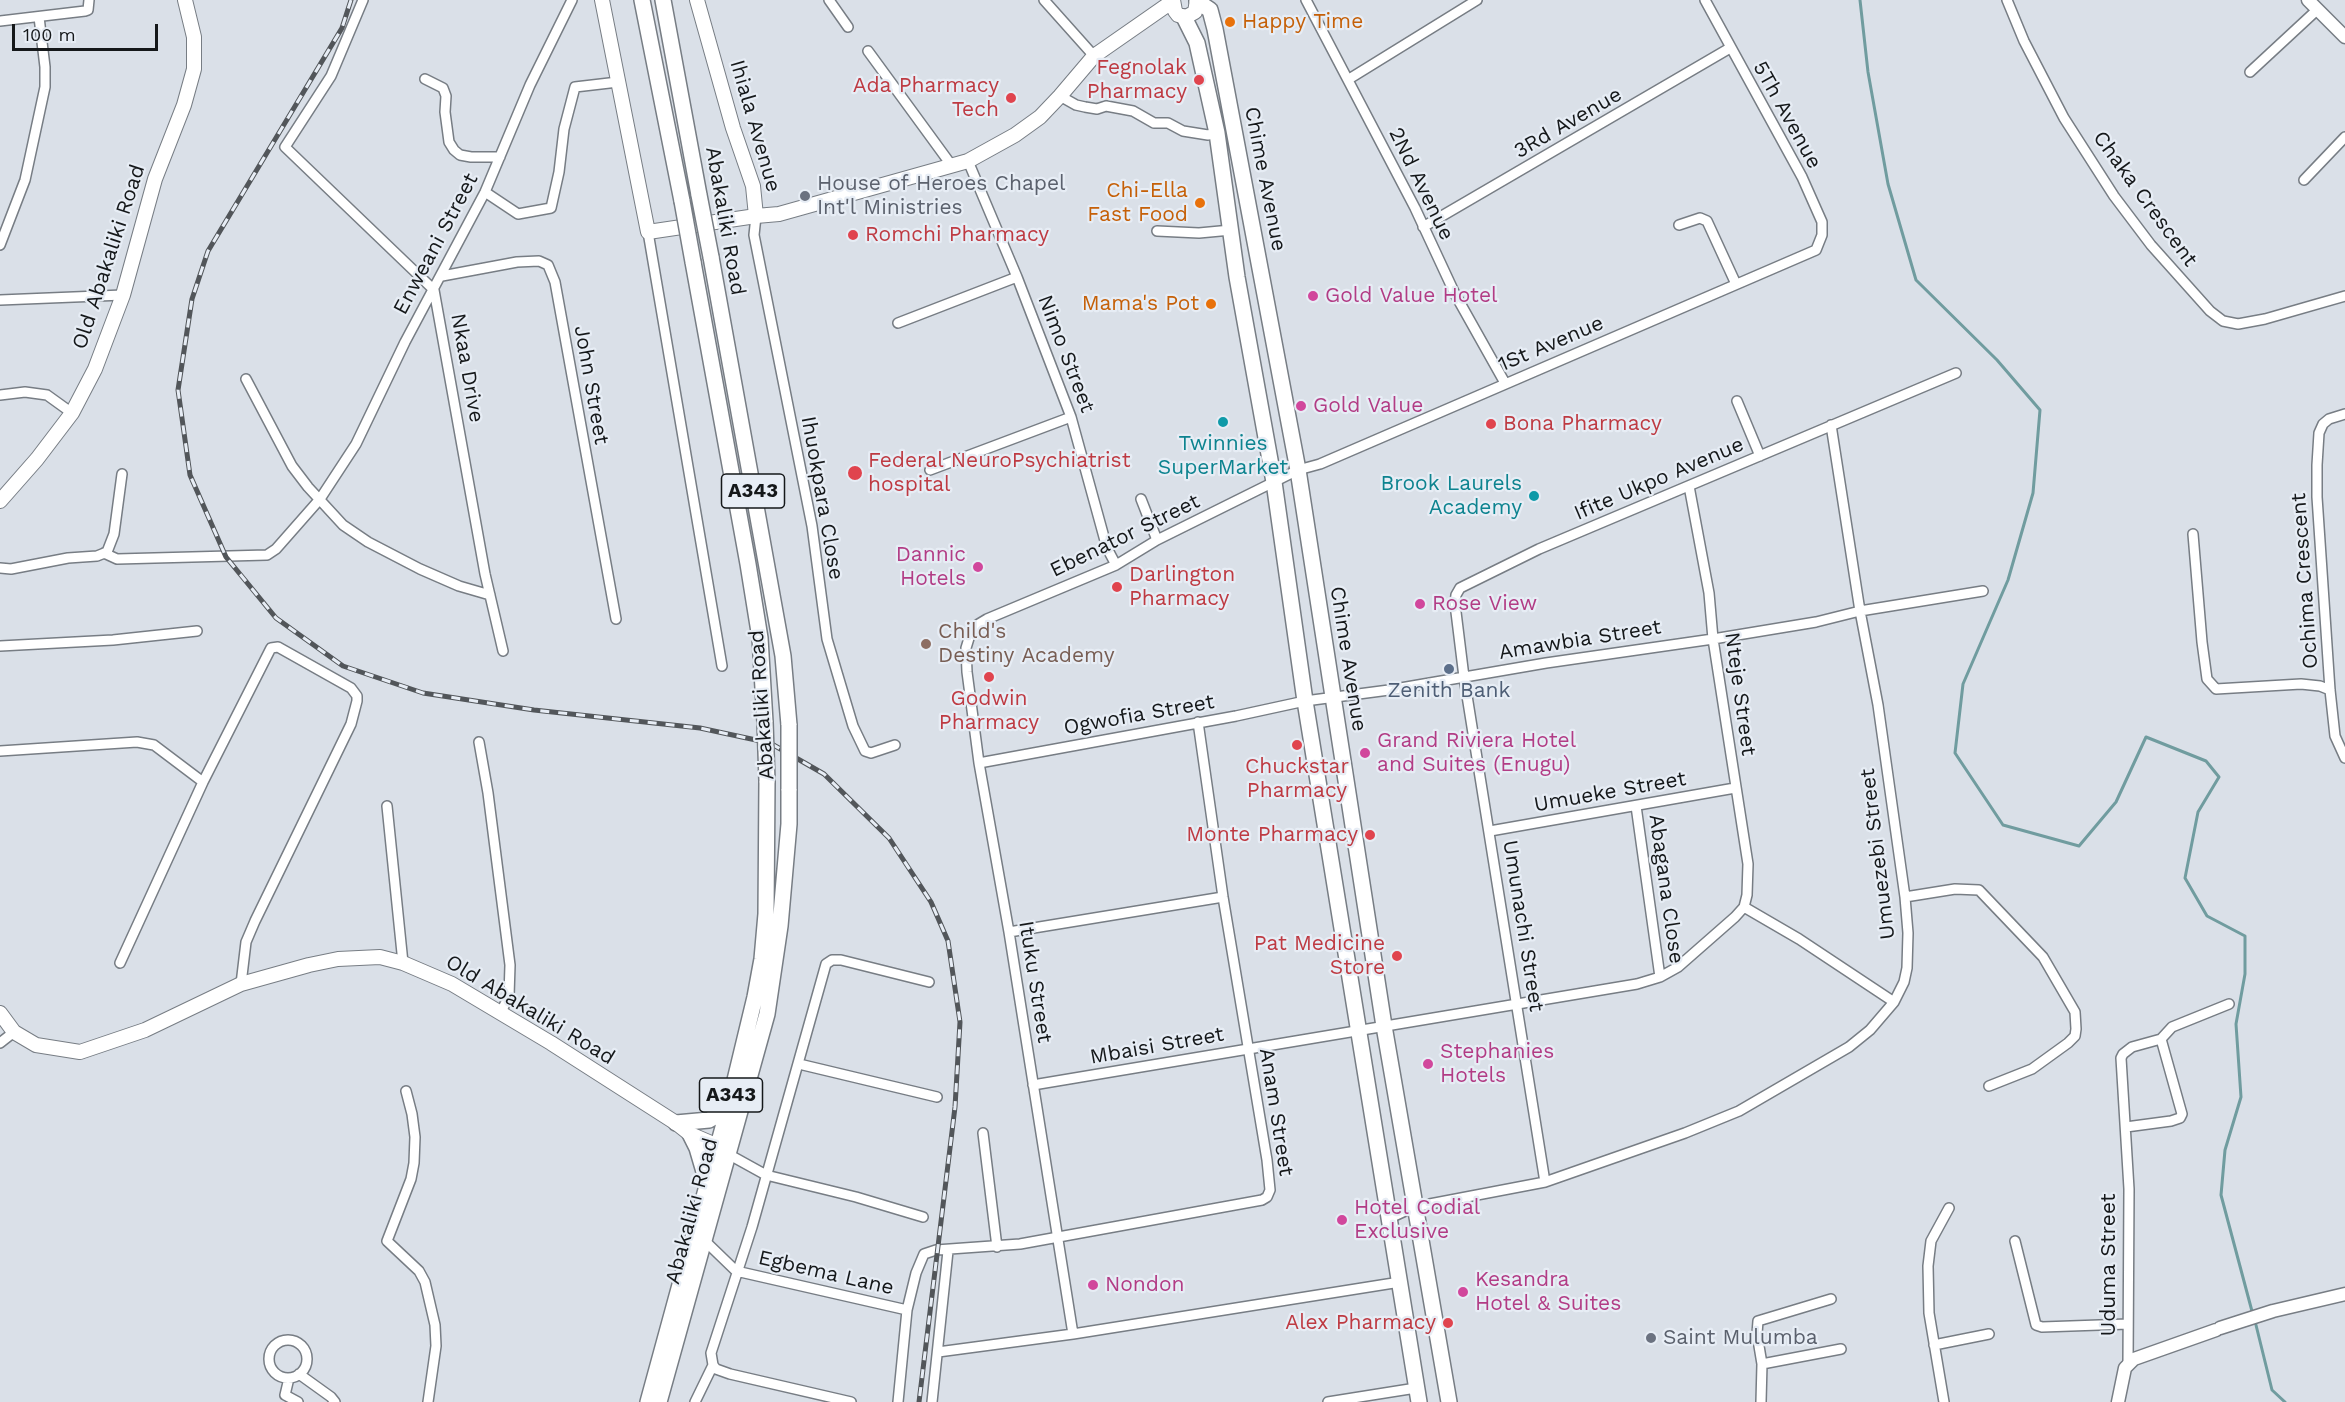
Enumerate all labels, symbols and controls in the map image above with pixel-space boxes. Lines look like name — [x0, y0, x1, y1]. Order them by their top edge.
place label: Happy Time — [1242, 9, 1363, 35]
scale bar — [15, 12, 160, 50]
marker: Happy Time — [1223, 15, 1237, 29]
text: 100 m — [23, 24, 76, 45]
place label: Fegnolak Pharmacy — [1087, 55, 1187, 105]
street label: Ihiala Avenue — [724, 57, 786, 195]
street label: 5Th Avenue — [1747, 57, 1827, 173]
place label: Ada Pharmacy Tech — [853, 73, 999, 123]
marker: Fegnolak Pharmacy — [1192, 73, 1206, 87]
street label: 3Rd Avenue — [1510, 82, 1626, 164]
marker: Ada Pharmacy Tech — [1004, 91, 1018, 105]
street label: Chime Avenue — [1239, 105, 1291, 253]
street label: 2Nd Avenue — [1383, 124, 1459, 244]
street label: Chaka Crescent — [2087, 126, 2203, 272]
street label: Abakaliki Road — [700, 145, 750, 297]
street label: Old Abakaliki Road — [67, 161, 151, 353]
street label: Enweani Street — [388, 169, 484, 319]
place label: House of Heroes Chapel Int'l Ministries — [817, 171, 1066, 221]
place label: Chi-Ella Fast Food — [1087, 178, 1188, 228]
marker: House of Heroes Chapel Int'l Ministries — [798, 189, 812, 203]
marker: Chi-Ella Fast Food — [1193, 196, 1207, 210]
place label: Romchi Pharmacy — [865, 222, 1049, 248]
marker: Romchi Pharmacy — [846, 228, 860, 242]
place label: Gold Value Hotel — [1325, 283, 1497, 309]
marker: Gold Value Hotel — [1306, 289, 1320, 303]
place label: Mama's Pot — [1082, 291, 1199, 317]
street label: Nimo Street — [1032, 292, 1100, 416]
marker: Mama's Pot — [1204, 297, 1218, 311]
street label: 1St Avenue — [1495, 311, 1607, 377]
street label: Nkaa Drive — [445, 312, 489, 424]
street label: John Street — [568, 323, 614, 447]
place label: Gold Value — [1313, 393, 1423, 419]
marker: Gold Value — [1294, 399, 1308, 413]
place label: Bona Pharmacy — [1503, 411, 1662, 437]
street label: Ihuokpara Close — [795, 414, 849, 582]
marker: Twinnies SuperMarket — [1216, 415, 1230, 429]
marker: Bona Pharmacy — [1484, 417, 1498, 431]
place label: Twinnies SuperMarket — [1158, 431, 1288, 481]
street label: Ifite Ukpo Avenue — [1570, 432, 1748, 526]
place label: Federal NeuroPsychiatrist hospital — [868, 448, 1130, 498]
marker: Federal NeuroPsychiatrist hospital — [846, 464, 864, 482]
place label: Brook Laurels Academy — [1381, 471, 1522, 521]
road number: A343 — [722, 474, 784, 508]
street label: Ebenator Street — [1046, 489, 1204, 583]
marker: Brook Laurels Academy — [1527, 489, 1541, 503]
street label: Ochima Crescent — [2286, 492, 2324, 670]
place label: Dannic Hotels — [896, 542, 966, 592]
marker: Dannic Hotels — [971, 560, 985, 574]
place label: Darlington Pharmacy — [1129, 562, 1235, 612]
marker: Darlington Pharmacy — [1110, 580, 1124, 594]
street label: Chime Avenue — [1324, 585, 1372, 733]
place label: Rose View — [1432, 591, 1537, 617]
marker: Rose View — [1413, 597, 1427, 611]
street label: Amawbia Street — [1497, 615, 1663, 665]
place label: Child's Destiny Academy — [938, 619, 1115, 669]
street label: Abakaliki Road — [744, 629, 780, 781]
street label: Nteje Street — [1719, 631, 1761, 757]
marker: Child's Destiny Academy — [919, 637, 933, 651]
marker: Zenith Bank — [1442, 662, 1456, 676]
marker: Godwin Pharmacy — [982, 670, 996, 684]
place label: Zenith Bank — [1388, 678, 1510, 704]
place label: Godwin Pharmacy — [939, 686, 1039, 736]
street label: Ogwofia Street — [1062, 689, 1216, 741]
place label: Grand Riviera Hotel and Suites (Enugu) — [1377, 728, 1576, 778]
marker: Chuckstar Pharmacy — [1290, 738, 1304, 752]
marker: Grand Riviera Hotel and Suites (Enugu) — [1358, 746, 1372, 760]
place label: Chuckstar Pharmacy — [1245, 754, 1349, 804]
street label: Umueke Street — [1532, 766, 1688, 818]
street label: Umuezebi Street — [1855, 767, 1901, 941]
street label: Abagana Close — [1643, 813, 1689, 965]
place label: Monte Pharmacy — [1186, 822, 1358, 848]
marker: Monte Pharmacy — [1363, 828, 1377, 842]
street label: Umunachi Street — [1497, 838, 1549, 1014]
street label: Ituku Street — [1013, 919, 1057, 1045]
place label: Pat Medicine Store — [1254, 931, 1385, 981]
marker: Pat Medicine Store — [1390, 949, 1404, 963]
street label: Old Abakaliki Road — [441, 950, 619, 1070]
street label: Mbaisi Street — [1088, 1022, 1226, 1070]
place label: Stephanies Hotels — [1440, 1039, 1554, 1089]
street label: Anam Street — [1253, 1046, 1299, 1178]
marker: Stephanies Hotels — [1421, 1057, 1435, 1071]
road number: A343 — [700, 1078, 762, 1112]
street label: Abakaliki Road — [660, 1135, 724, 1287]
street label: Uduma Street — [2096, 1193, 2122, 1337]
place label: Hotel Codial Exclusive — [1354, 1195, 1480, 1245]
marker: Hotel Codial Exclusive — [1335, 1213, 1349, 1227]
street label: Egbema Lane — [756, 1245, 896, 1301]
place label: Kesandra Hotel & Suites — [1475, 1267, 1621, 1317]
place label: Nondon — [1105, 1272, 1185, 1298]
marker: Nondon — [1086, 1278, 1100, 1292]
marker: Kesandra Hotel & Suites — [1456, 1285, 1470, 1299]
place label: Alex Pharmacy — [1285, 1310, 1436, 1336]
marker: Alex Pharmacy — [1441, 1316, 1455, 1330]
place label: Saint Mulumba — [1663, 1325, 1818, 1351]
marker: Saint Mulumba — [1644, 1331, 1658, 1345]

